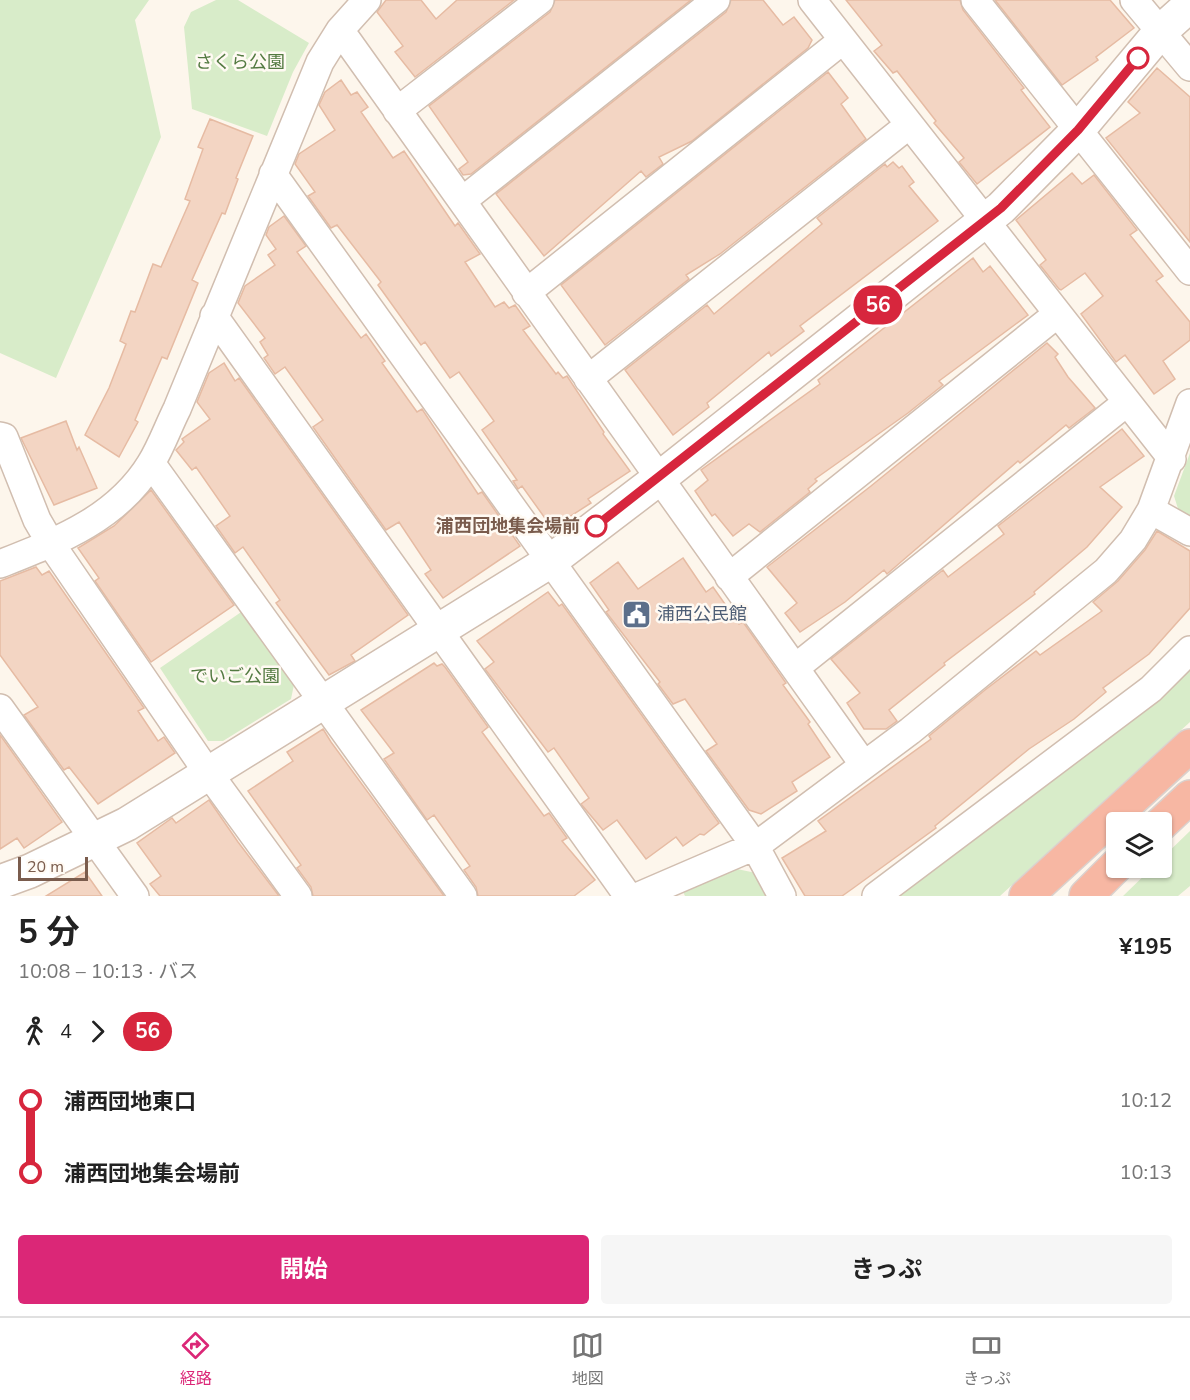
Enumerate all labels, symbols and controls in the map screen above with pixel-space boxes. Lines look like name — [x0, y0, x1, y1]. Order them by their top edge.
unlabelled marker — [1127, 47, 1149, 69]
park label: さくら公園 — [195, 50, 285, 74]
line badge: 56 — [851, 286, 905, 324]
text: 56 — [865, 291, 891, 319]
place label: 浦西団地集会場前 — [436, 514, 580, 538]
marker: 浦西団地集会場前 — [585, 515, 607, 537]
public building icon: 浦西公民館 — [620, 598, 652, 630]
place label: 浦西公民館 — [657, 602, 747, 626]
park label: でいご公園 — [190, 664, 280, 688]
map controls — [1106, 812, 1172, 878]
button: layers — [1106, 812, 1172, 878]
scale bar — [18, 854, 88, 882]
text: 20 m — [27, 856, 64, 878]
text: 5 分 — [18, 910, 80, 955]
text: ¥195 — [1119, 932, 1172, 962]
text: 10:08 – 10:13 · バス — [18, 958, 198, 985]
icon: walk — [18, 1015, 51, 1048]
icon: forward — [81, 1015, 114, 1048]
text: 56 — [135, 1017, 160, 1045]
text: 4 — [60, 1018, 72, 1045]
text: 浦西団地東口 — [64, 1087, 196, 1117]
text: 10:12 — [1119, 1087, 1172, 1114]
text: 浦西団地集会場前 — [64, 1159, 240, 1189]
text: 10:13 — [1119, 1159, 1172, 1186]
button: 開始 — [18, 1235, 589, 1304]
button: きっぷ — [601, 1235, 1172, 1304]
tab: 経路 — [179, 1329, 212, 1390]
tab: 地図 — [571, 1329, 604, 1390]
tab: きっぷ — [963, 1329, 1011, 1390]

